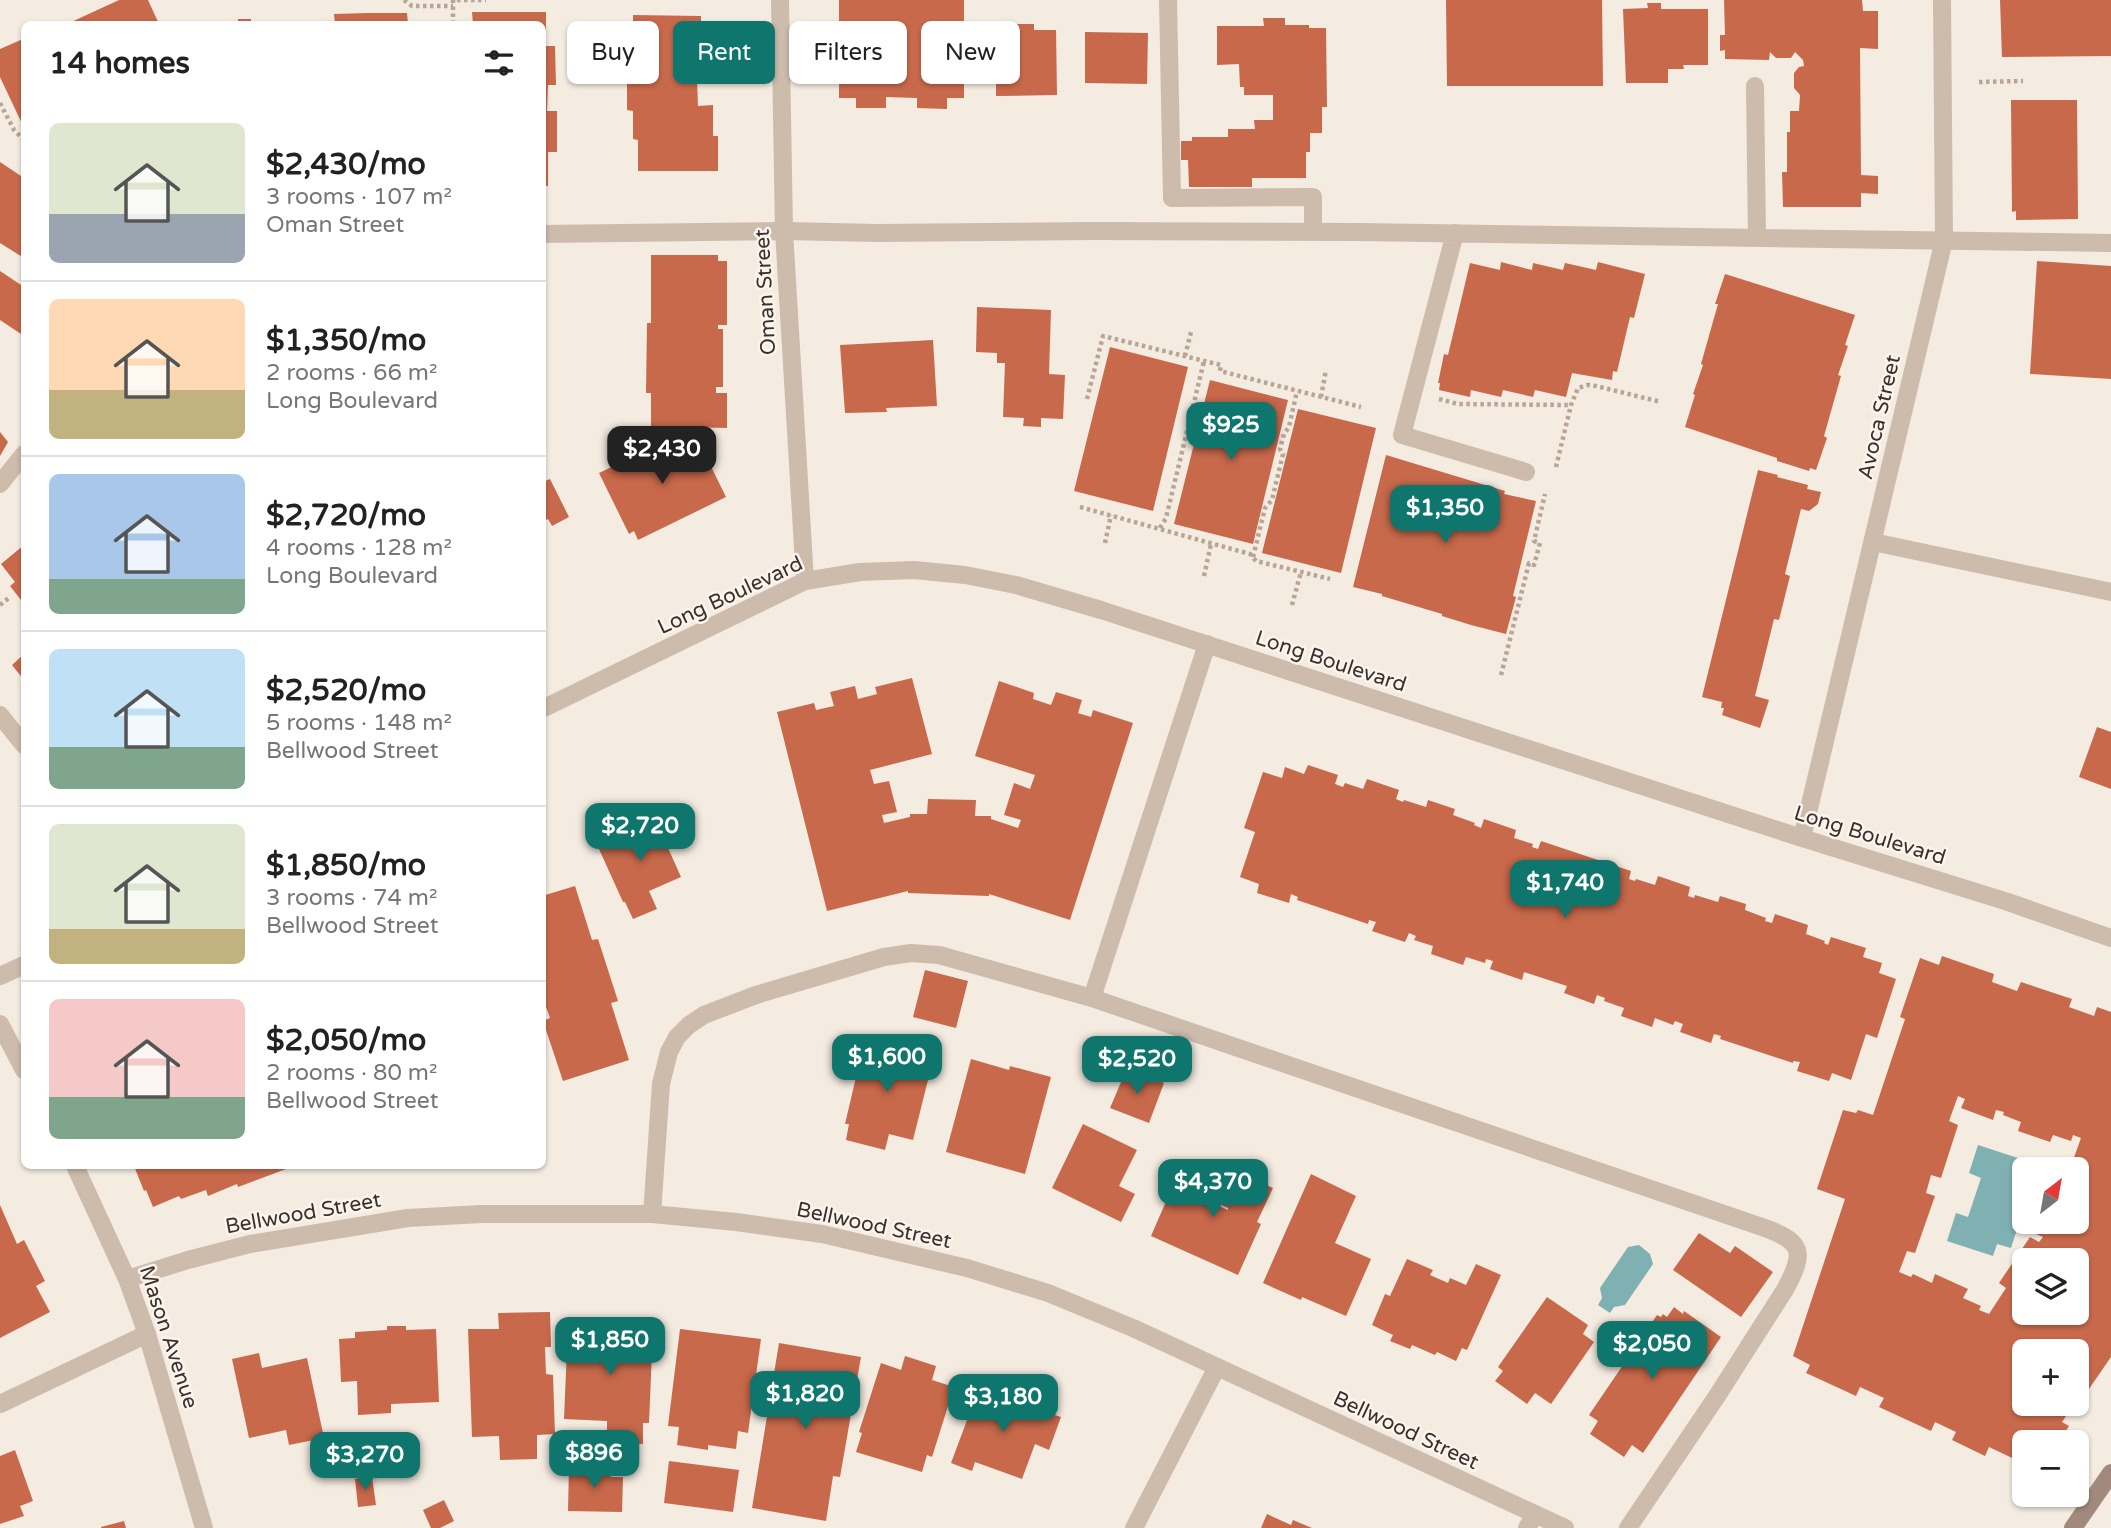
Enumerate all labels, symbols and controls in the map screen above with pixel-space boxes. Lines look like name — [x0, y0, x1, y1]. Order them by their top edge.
chip: Buy — [567, 21, 659, 84]
chip: Rent — [673, 21, 775, 84]
chip: Filters — [789, 21, 907, 84]
chip: New — [921, 21, 1020, 84]
icon: filters — [480, 44, 518, 82]
text: 14 homes — [49, 45, 190, 82]
text: $2,430/mo — [266, 146, 426, 183]
icon: home — [105, 151, 189, 235]
text: 3 rooms · 107 m² — [266, 183, 452, 211]
text: Oman Street — [266, 211, 404, 239]
street label: Oman Street — [750, 228, 781, 356]
text: $1,350/mo — [266, 322, 426, 359]
icon: home — [105, 327, 189, 411]
street label: Avoca Street — [1853, 352, 1906, 482]
text: 2 rooms · 66 m² — [266, 359, 437, 387]
text: Long Boulevard — [266, 387, 438, 415]
pin: $925 — [1190, 402, 1272, 462]
text: $925 — [1202, 411, 1260, 439]
pin: $2,430 — [605, 426, 719, 486]
text: $2,430 — [623, 435, 701, 463]
pin: $1,350 — [1388, 486, 1502, 545]
text: $1,350 — [1406, 494, 1484, 522]
text: $2,720/mo — [266, 497, 426, 534]
icon: home — [105, 502, 189, 586]
text: 4 rooms · 128 m² — [266, 534, 452, 562]
street label: Long Boulevard — [654, 551, 807, 640]
text: Long Boulevard — [266, 562, 438, 590]
street label: Long Boulevard — [1252, 625, 1409, 698]
text: $2,520/mo — [266, 672, 426, 709]
icon: home — [105, 677, 189, 761]
text: 5 rooms · 148 m² — [266, 709, 452, 737]
text: Bellwood Street — [266, 737, 439, 765]
street label: Long Boulevard — [1791, 801, 1949, 870]
pin: $2,720 — [583, 804, 697, 863]
text: $2,720 — [601, 812, 679, 840]
text: $1,850/mo — [266, 847, 426, 884]
icon: home — [105, 852, 189, 936]
pin: $1,740 — [1508, 860, 1622, 920]
text: $1,740 — [1526, 869, 1604, 897]
text: 3 rooms · 74 m² — [266, 884, 437, 912]
text: Bellwood Street — [266, 912, 439, 940]
text: $2,050/mo — [266, 1022, 426, 1059]
icon: home — [105, 1027, 189, 1111]
pin: $1,600 — [830, 1034, 944, 1094]
pin: $2,520 — [1080, 1036, 1194, 1096]
text: $1,600 — [848, 1043, 926, 1071]
text: $2,520 — [1098, 1045, 1176, 1073]
text: 2 rooms · 80 m² — [266, 1059, 437, 1087]
text: Bellwood Street — [266, 1087, 439, 1115]
north arrow — [2012, 1157, 2090, 1234]
map controls — [2012, 1157, 2089, 1507]
pin: $4,370 — [1156, 1160, 1270, 1219]
text: $4,370 — [1174, 1168, 1252, 1196]
street label: Bellwood Street — [223, 1188, 383, 1239]
street label: Bellwood Street — [794, 1197, 954, 1254]
button: layers — [2012, 1248, 2089, 1325]
street label: Mason Avenue — [134, 1263, 203, 1412]
pin: $1,850 — [553, 1318, 667, 1377]
pin: $2,050 — [1595, 1322, 1709, 1381]
text: $1,850 — [571, 1326, 649, 1354]
text: $2,050 — [1613, 1330, 1691, 1358]
button: + — [2012, 1339, 2089, 1416]
pin: $1,820 — [748, 1372, 862, 1431]
pin: $3,180 — [946, 1374, 1060, 1434]
text: $1,820 — [766, 1380, 844, 1408]
text: $3,180 — [964, 1383, 1042, 1411]
street label: Bellwood Street — [1329, 1386, 1482, 1475]
pin: $896 — [553, 1430, 635, 1490]
button: − — [2012, 1430, 2089, 1507]
pin: $3,270 — [308, 1432, 422, 1492]
text: $896 — [565, 1439, 623, 1467]
text: $3,270 — [326, 1441, 404, 1469]

